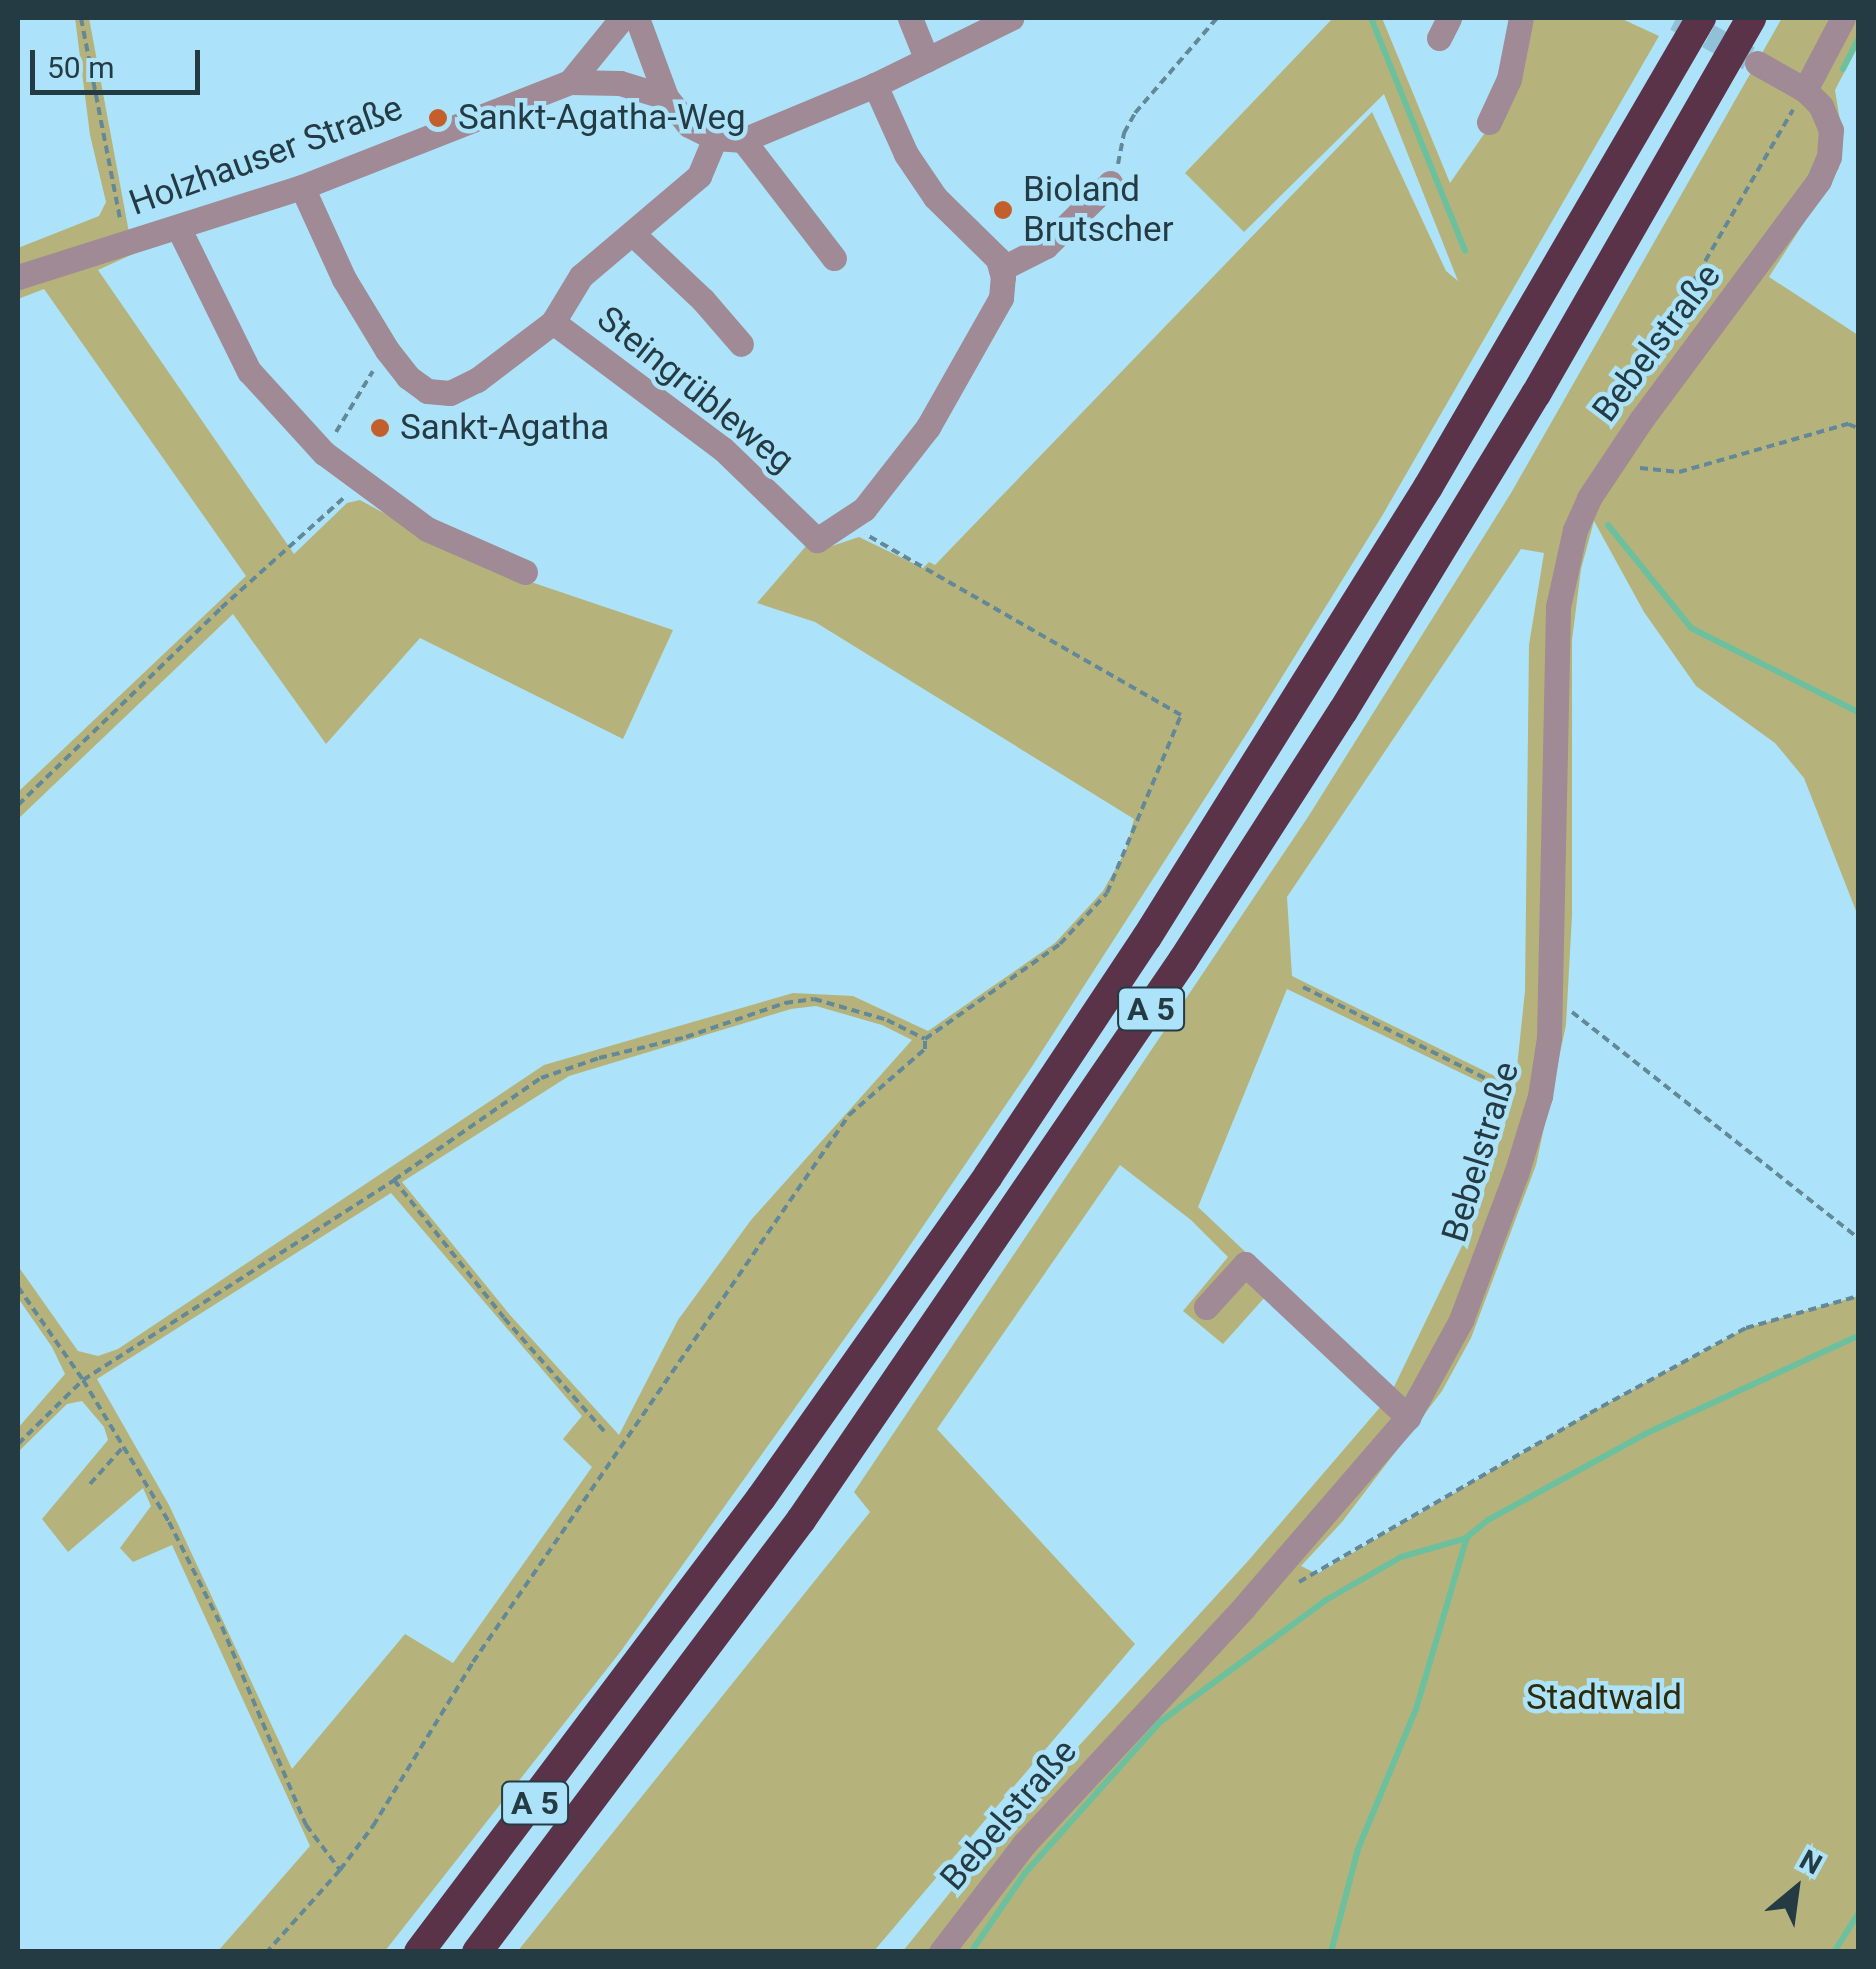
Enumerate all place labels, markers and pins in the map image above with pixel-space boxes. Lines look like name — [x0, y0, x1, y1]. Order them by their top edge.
place label: Sankt-Agatha-Weg — [458, 97, 746, 139]
marker: Sankt-Agatha-Weg — [427, 107, 449, 129]
place label: Bioland Brutscher — [1023, 169, 1173, 251]
marker: Bioland Brutscher — [992, 199, 1014, 221]
place label: Sankt-Agatha — [400, 407, 609, 449]
marker: Sankt-Agatha — [369, 417, 391, 439]

